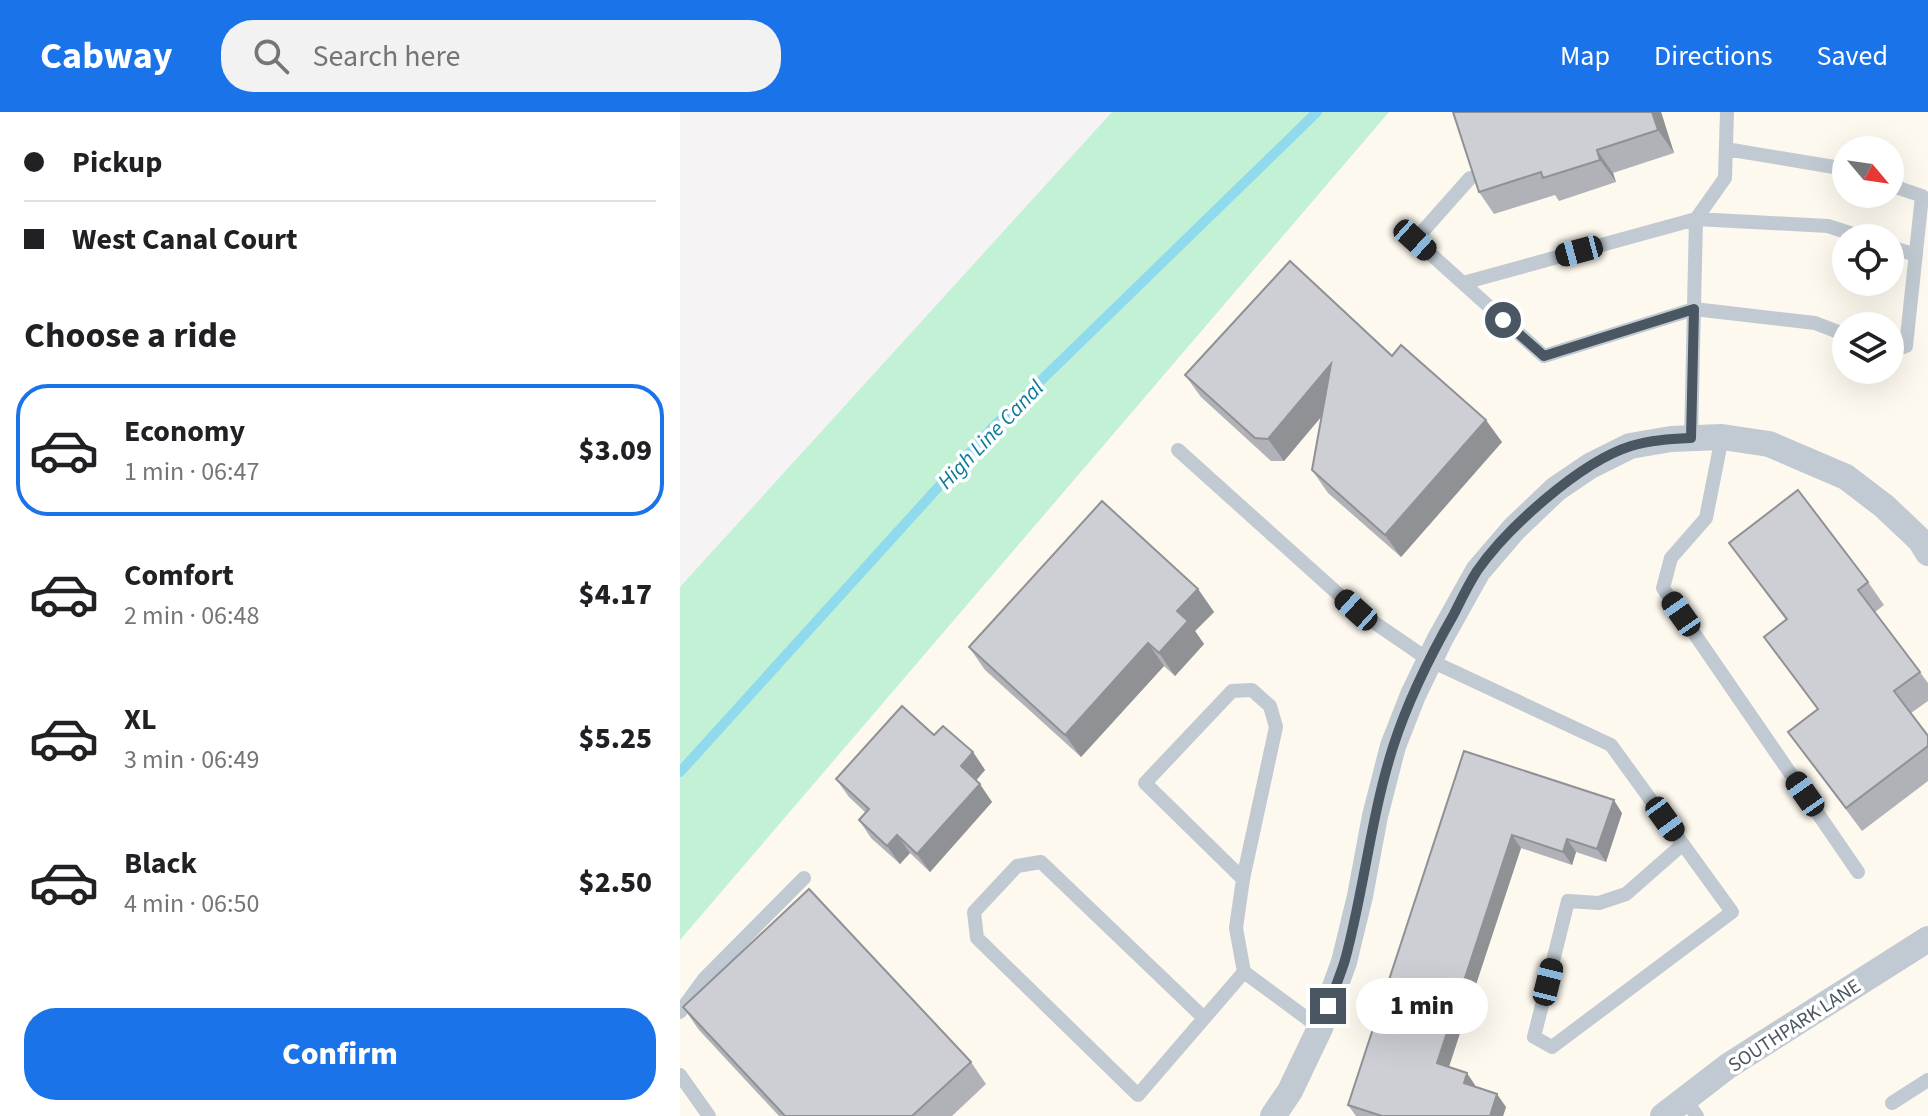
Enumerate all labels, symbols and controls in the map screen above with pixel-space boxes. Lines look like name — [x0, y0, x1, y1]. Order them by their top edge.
search box — [221, 20, 781, 92]
text: Cabway — [40, 29, 173, 83]
icon: search — [249, 34, 293, 78]
text: Search here — [313, 35, 460, 78]
text: Map — [1560, 36, 1610, 76]
text: Directions — [1654, 36, 1773, 76]
text: Saved — [1817, 36, 1888, 76]
north arrow — [1832, 136, 1904, 208]
map controls — [1832, 136, 1904, 384]
text: Pickup — [72, 141, 162, 184]
car — [1389, 215, 1441, 265]
text: West Canal Court — [72, 218, 298, 261]
button: locate — [1832, 224, 1904, 296]
car — [1553, 233, 1605, 269]
route start — [1485, 302, 1521, 338]
text: Choose a ride — [24, 310, 237, 361]
button: layers — [1832, 312, 1904, 384]
water label: High Line Canal — [930, 372, 1052, 497]
text: Economy — [124, 410, 245, 453]
icon: car — [28, 414, 100, 486]
text: $3.09 — [579, 429, 652, 472]
text: 1 min · 06:47 — [124, 453, 259, 490]
text: Comfort — [124, 554, 234, 597]
icon: car — [28, 558, 100, 630]
text: $4.17 — [579, 573, 652, 616]
car — [1330, 585, 1382, 635]
car — [1657, 587, 1705, 641]
text: 2 min · 06:48 — [124, 597, 259, 634]
text: XL — [124, 698, 157, 741]
icon: car — [28, 702, 100, 774]
text: $5.25 — [579, 717, 652, 760]
text: 3 min · 06:49 — [124, 741, 259, 778]
car — [1781, 767, 1829, 821]
car — [1641, 793, 1689, 845]
text: Black — [124, 842, 197, 885]
icon: car — [28, 846, 100, 918]
text: $2.50 — [579, 861, 652, 904]
text: 4 min · 06:50 — [124, 885, 259, 922]
car — [1531, 956, 1565, 1008]
street label: SOUTHPARK LANE — [1723, 972, 1866, 1079]
callout: 1 min — [1356, 978, 1488, 1034]
text: 1 min — [1390, 987, 1454, 1024]
route end — [1310, 988, 1346, 1024]
button: Confirm — [24, 1008, 656, 1100]

